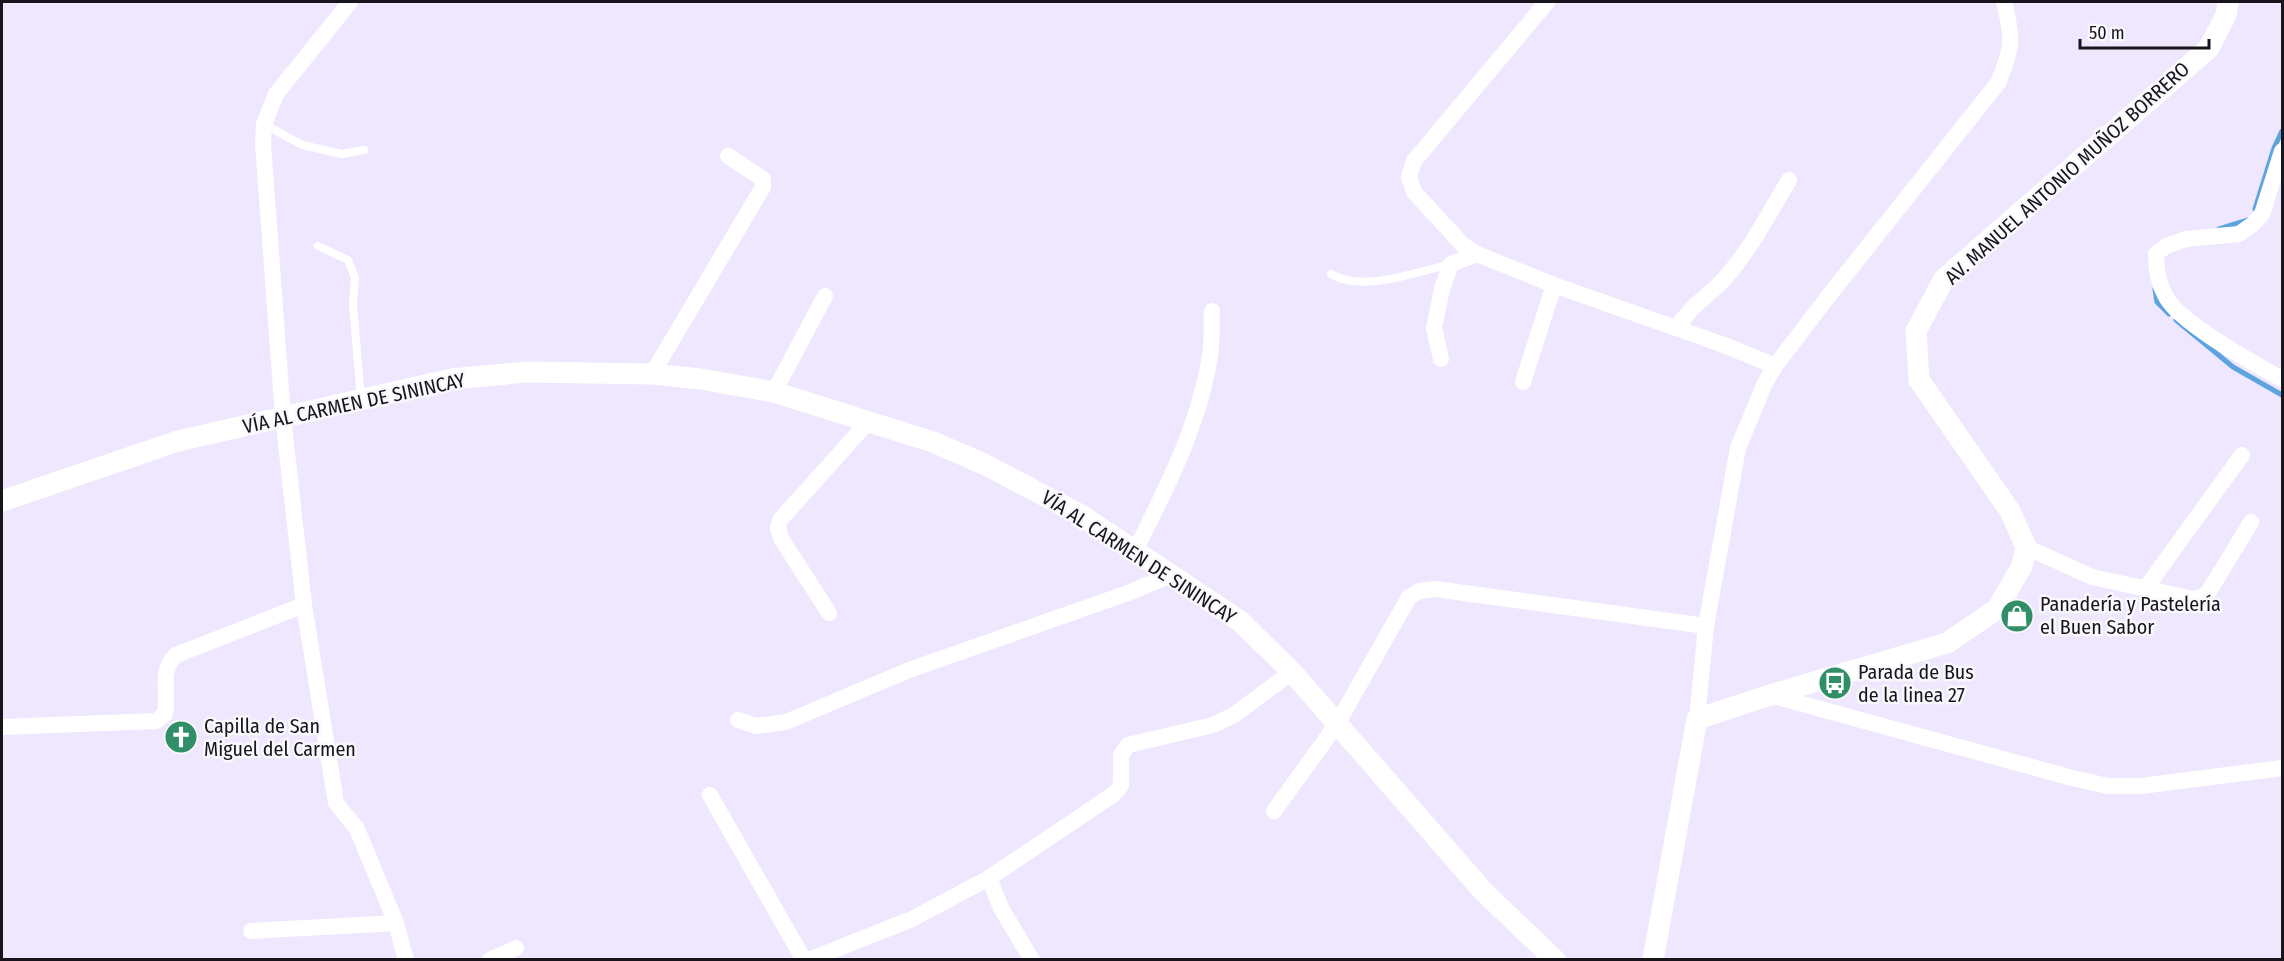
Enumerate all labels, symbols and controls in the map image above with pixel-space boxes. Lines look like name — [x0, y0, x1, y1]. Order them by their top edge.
scale bar — [2080, 12, 2209, 50]
text: 50 m — [2089, 22, 2125, 44]
street label: AV. MANUEL ANTONIO MUÑOZ BORRERO — [1940, 57, 2194, 289]
street label: VÍA AL CARMEN DE SININCAY — [241, 368, 467, 438]
street label: VÍA AL CARMEN DE SININCAY — [1037, 485, 1241, 629]
place label: Panadería y Pastelería el Buen Sabor — [2040, 592, 2221, 639]
shop icon: Panadería y Pastelería el Buen Sabor — [1999, 598, 2035, 634]
place label: Parada de Bus de la linea 27 — [1858, 660, 1974, 707]
bus stop icon: Parada de Bus de la linea 27 — [1817, 665, 1853, 701]
place label: Capilla de San Miguel del Carmen — [204, 714, 356, 761]
church icon: Capilla de San Miguel del Carmen — [163, 719, 199, 755]

